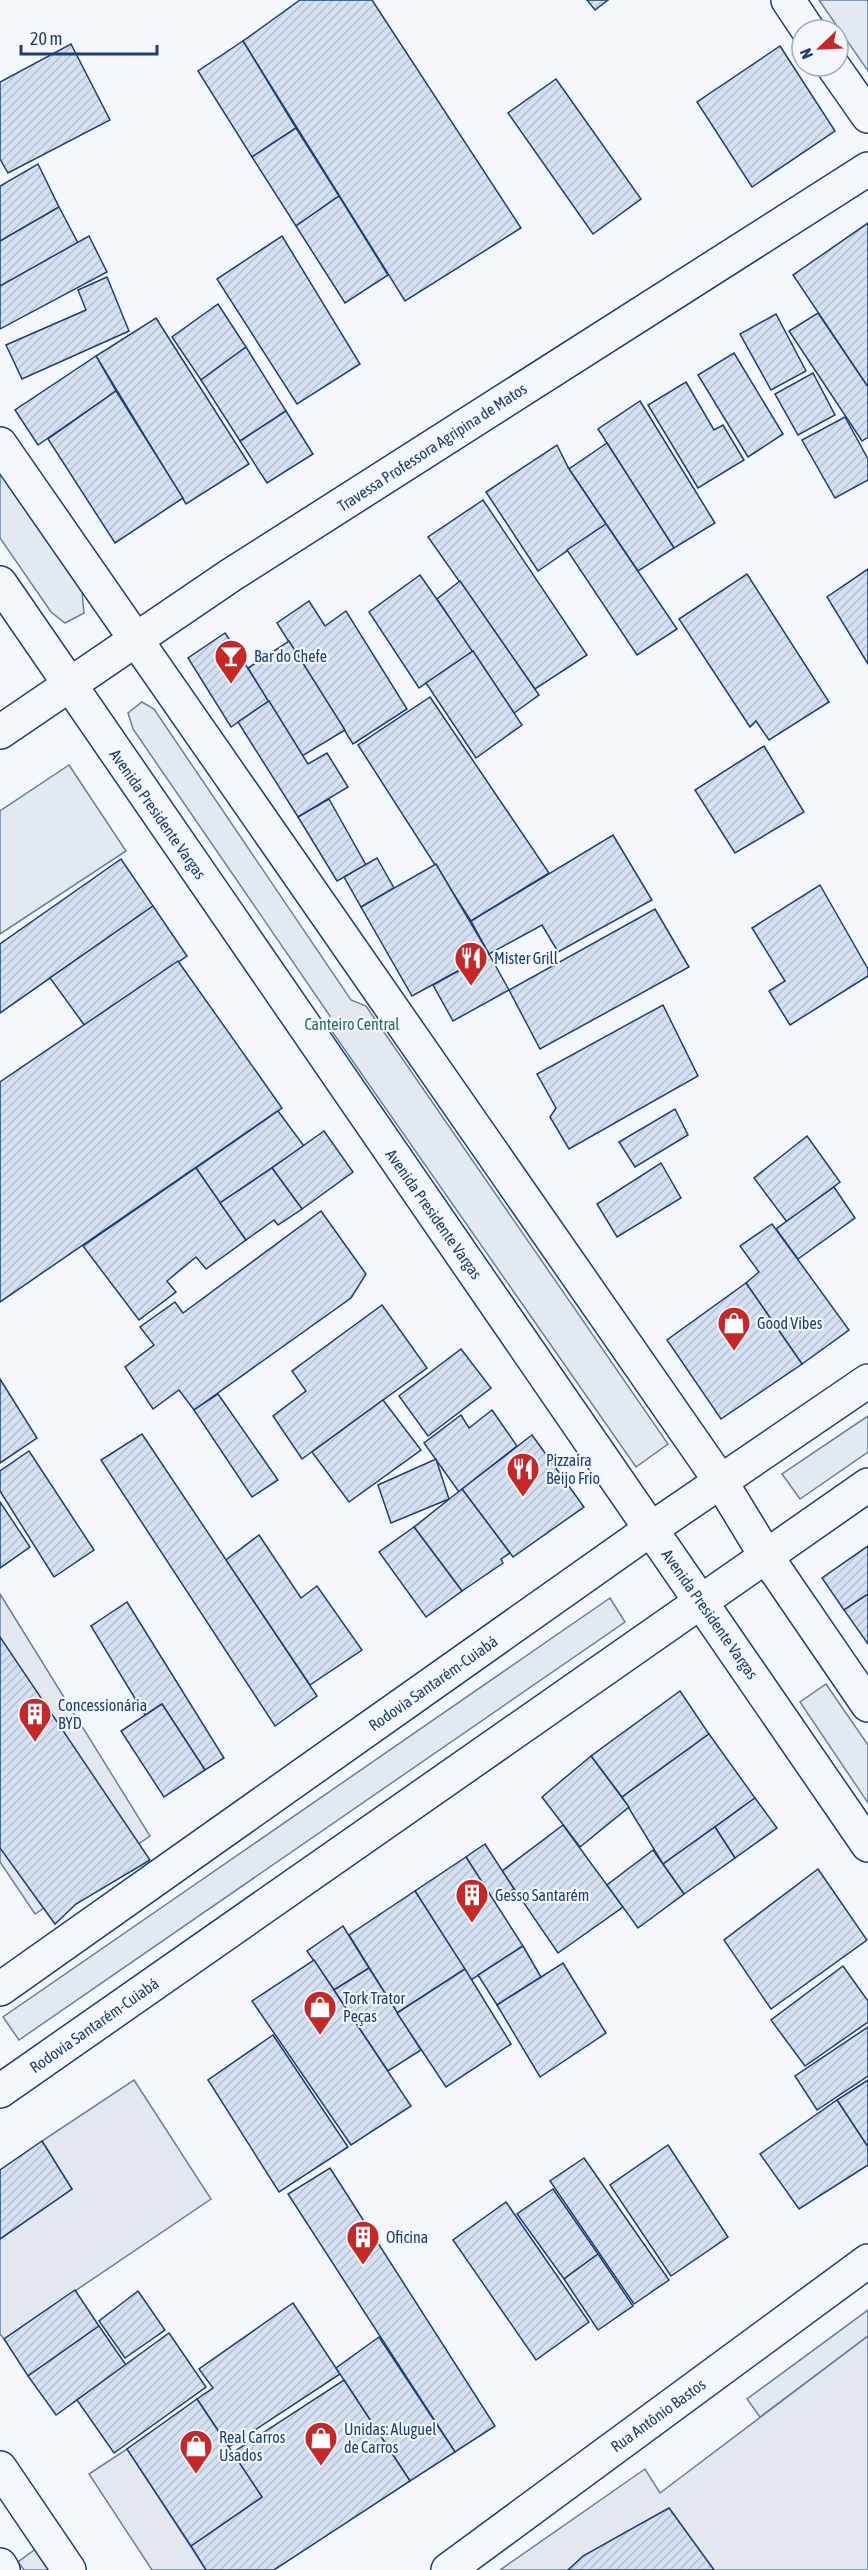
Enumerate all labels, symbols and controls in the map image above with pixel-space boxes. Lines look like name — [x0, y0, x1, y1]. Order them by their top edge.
scale bar — [21, 18, 158, 56]
north arrow — [790, 18, 850, 78]
text: 20 m — [30, 28, 62, 49]
text: N — [796, 46, 816, 62]
street label: Travessa Professora Agripina de Matos — [334, 379, 531, 516]
bar icon: Bar do Chefe — [213, 638, 249, 685]
place label: Bar do Chefe — [254, 647, 327, 665]
street label: Avenida Presidente Vargas — [105, 746, 210, 883]
restaurant icon: Mister Grill — [453, 940, 489, 987]
place label: Mister Grill — [494, 949, 559, 967]
park label: Canteiro Central — [304, 1015, 400, 1033]
street label: Avenida Presidente Vargas — [381, 1146, 486, 1283]
shop icon: Good Vibes — [716, 1305, 752, 1352]
place label: Good Vibes — [757, 1314, 823, 1332]
restaurant icon: Pizzaira Beijo Frio — [505, 1451, 541, 1498]
place label: Pizzaira Beijo Frio — [546, 1451, 600, 1488]
street label: Avenida Presidente Vargas — [657, 1546, 762, 1683]
street label: Rodovia Santarém-Cuiabá — [365, 1632, 501, 1734]
building icon: Concessionária BYD — [17, 1696, 53, 1743]
place label: Concessionária BYD — [58, 1696, 147, 1732]
building icon: Gesso Santarém — [454, 1877, 490, 1924]
place label: Gesso Santarém — [495, 1886, 589, 1904]
street label: Rodovia Santarém-Cuiabá — [26, 1974, 162, 2076]
shop icon: Tork Trator Peças — [302, 1989, 338, 2036]
place label: Tork Trator Peças — [343, 1989, 405, 2026]
building icon: Oficina — [345, 2219, 381, 2266]
place label: Oficina — [386, 2228, 428, 2246]
street label: Rua Antônio Bastos — [607, 2374, 709, 2455]
shop icon: Unidas: Aluguel de Carros — [303, 2420, 339, 2467]
place label: Unidas: Aluguel de Carros — [344, 2420, 437, 2456]
shop icon: Real Carros Usados — [178, 2428, 214, 2475]
place label: Real Carros Usados — [219, 2428, 286, 2464]

